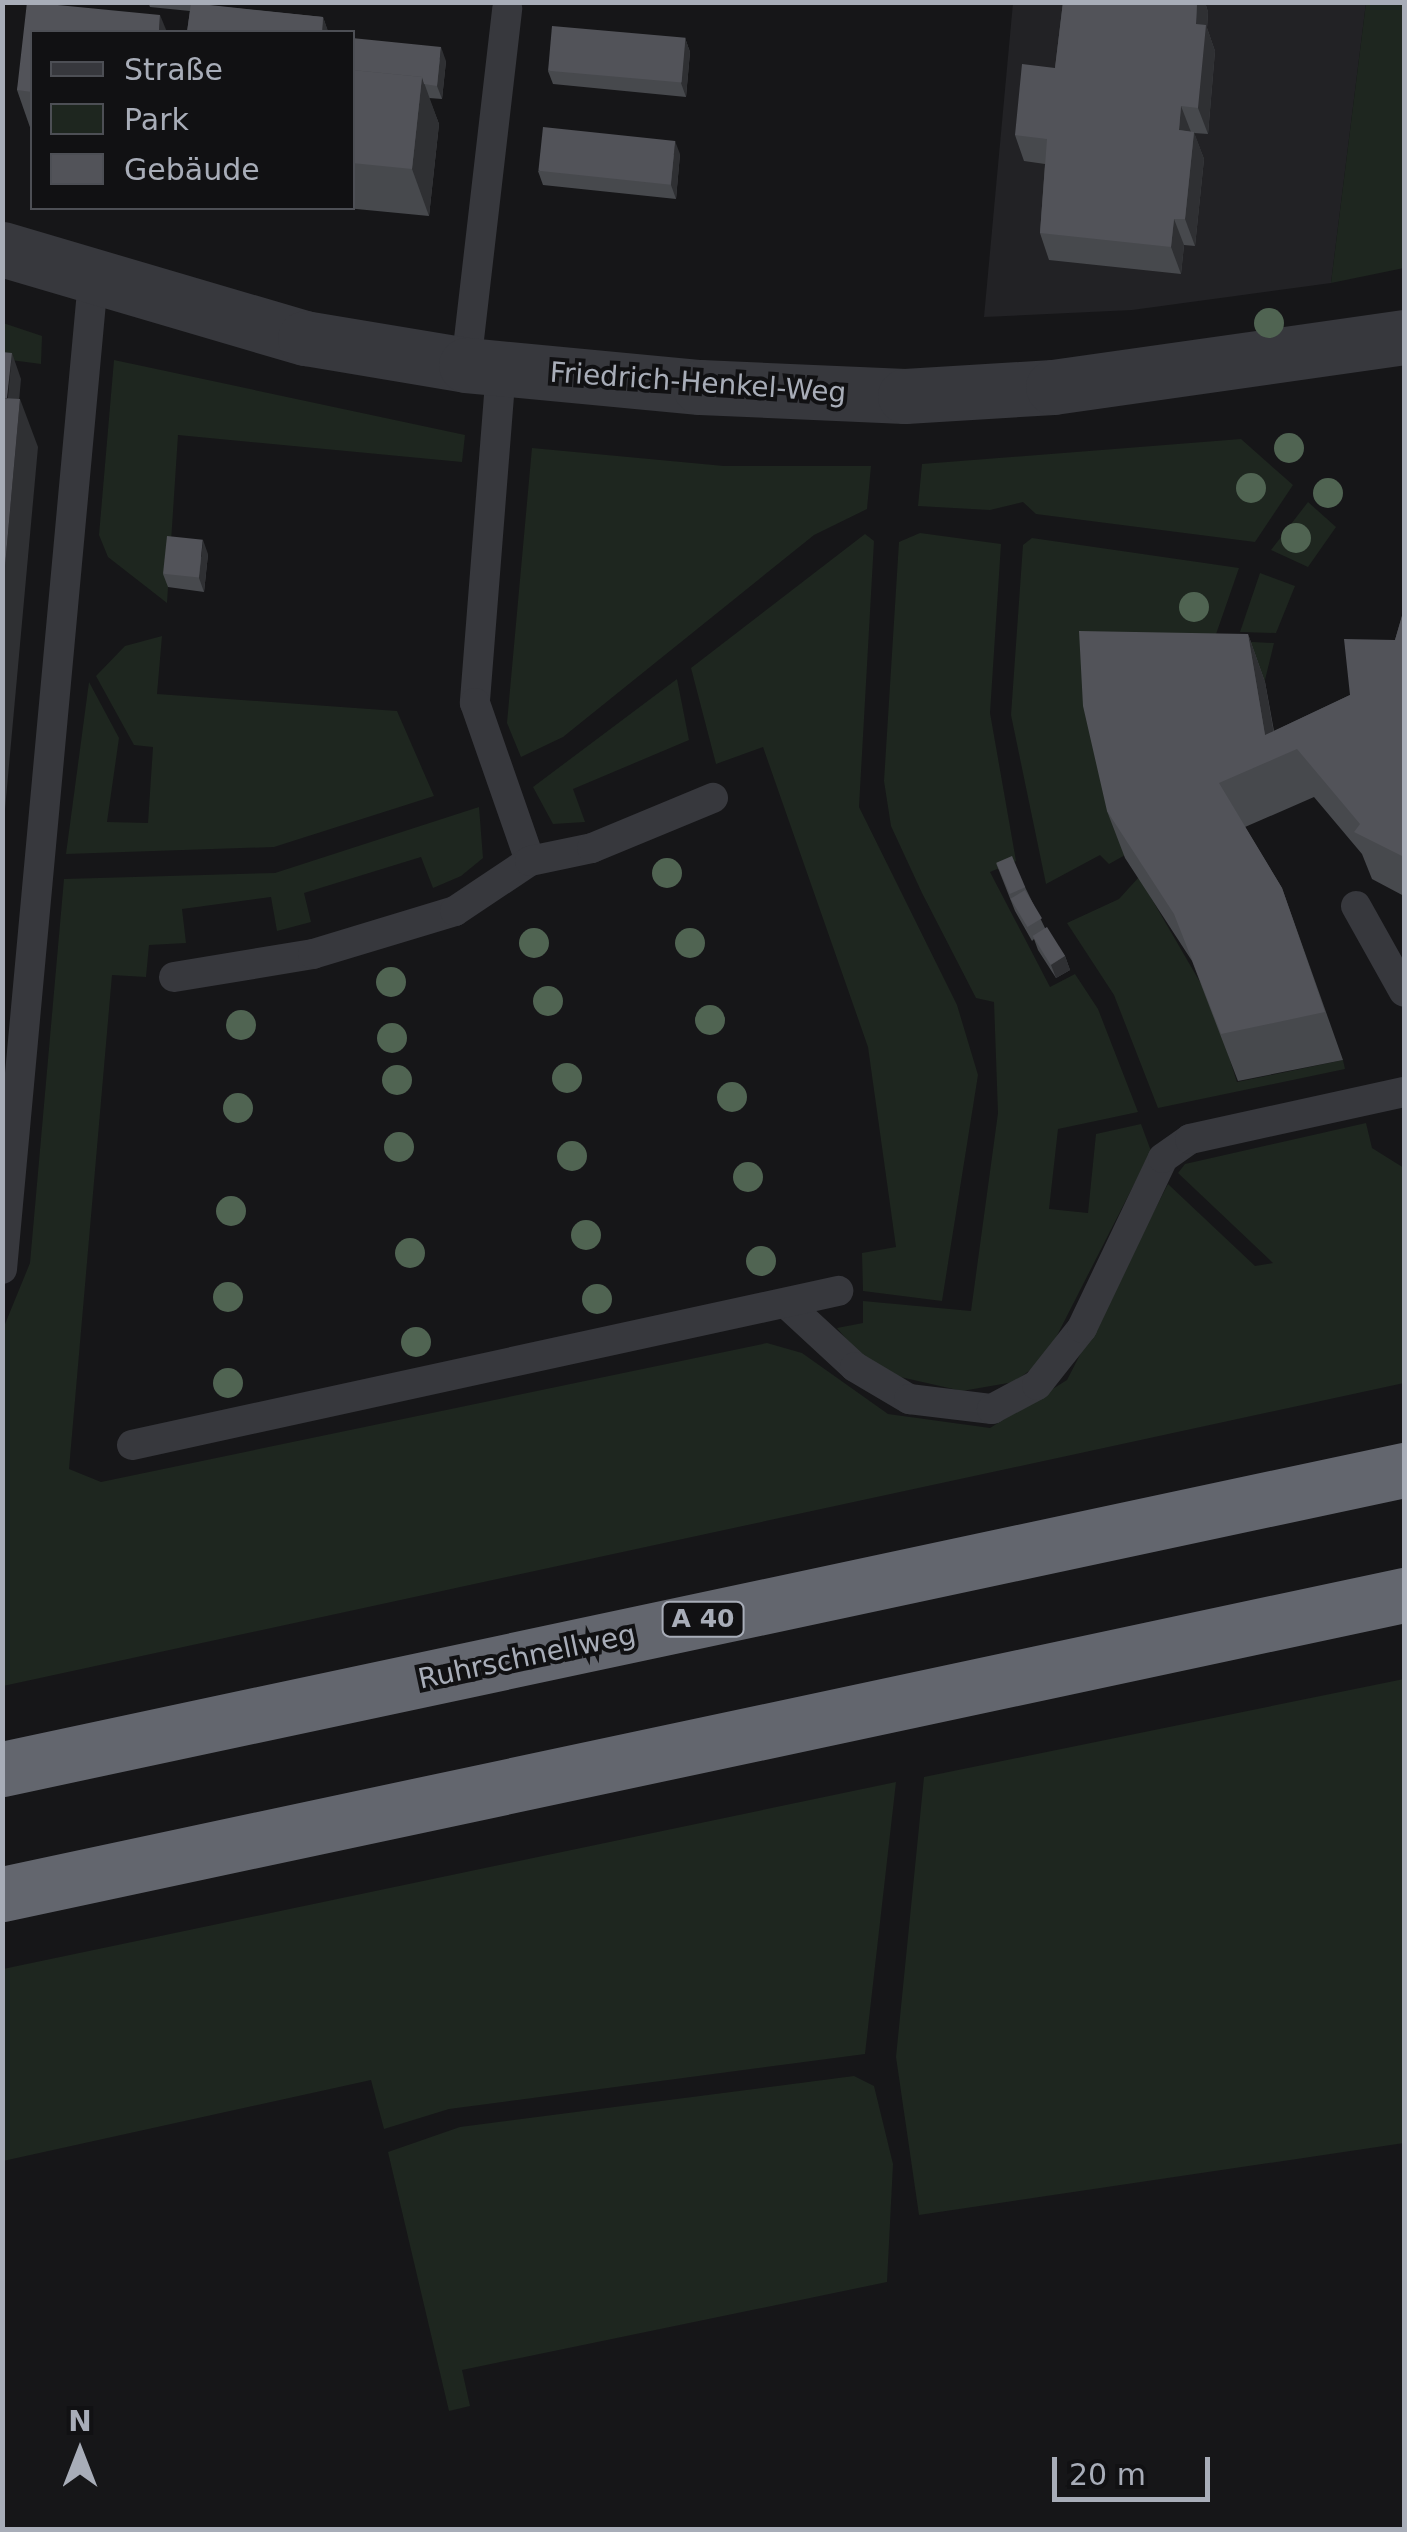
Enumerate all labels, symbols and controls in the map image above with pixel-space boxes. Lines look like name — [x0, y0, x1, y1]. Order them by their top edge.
legend — [30, 30, 355, 210]
text: Straße — [124, 52, 223, 87]
text: Park — [124, 102, 189, 137]
text: Gebäude — [124, 152, 260, 187]
street label: Friedrich-Henkel-Weg — [549, 356, 847, 410]
road number: A 40 — [660, 1599, 746, 1639]
street label: Ruhrschnellweg — [415, 1618, 639, 1696]
north arrow — [30, 2402, 130, 2502]
text: N — [68, 2405, 92, 2438]
scale bar — [1057, 2437, 1214, 2499]
text: 20 m — [1069, 2457, 1146, 2492]

